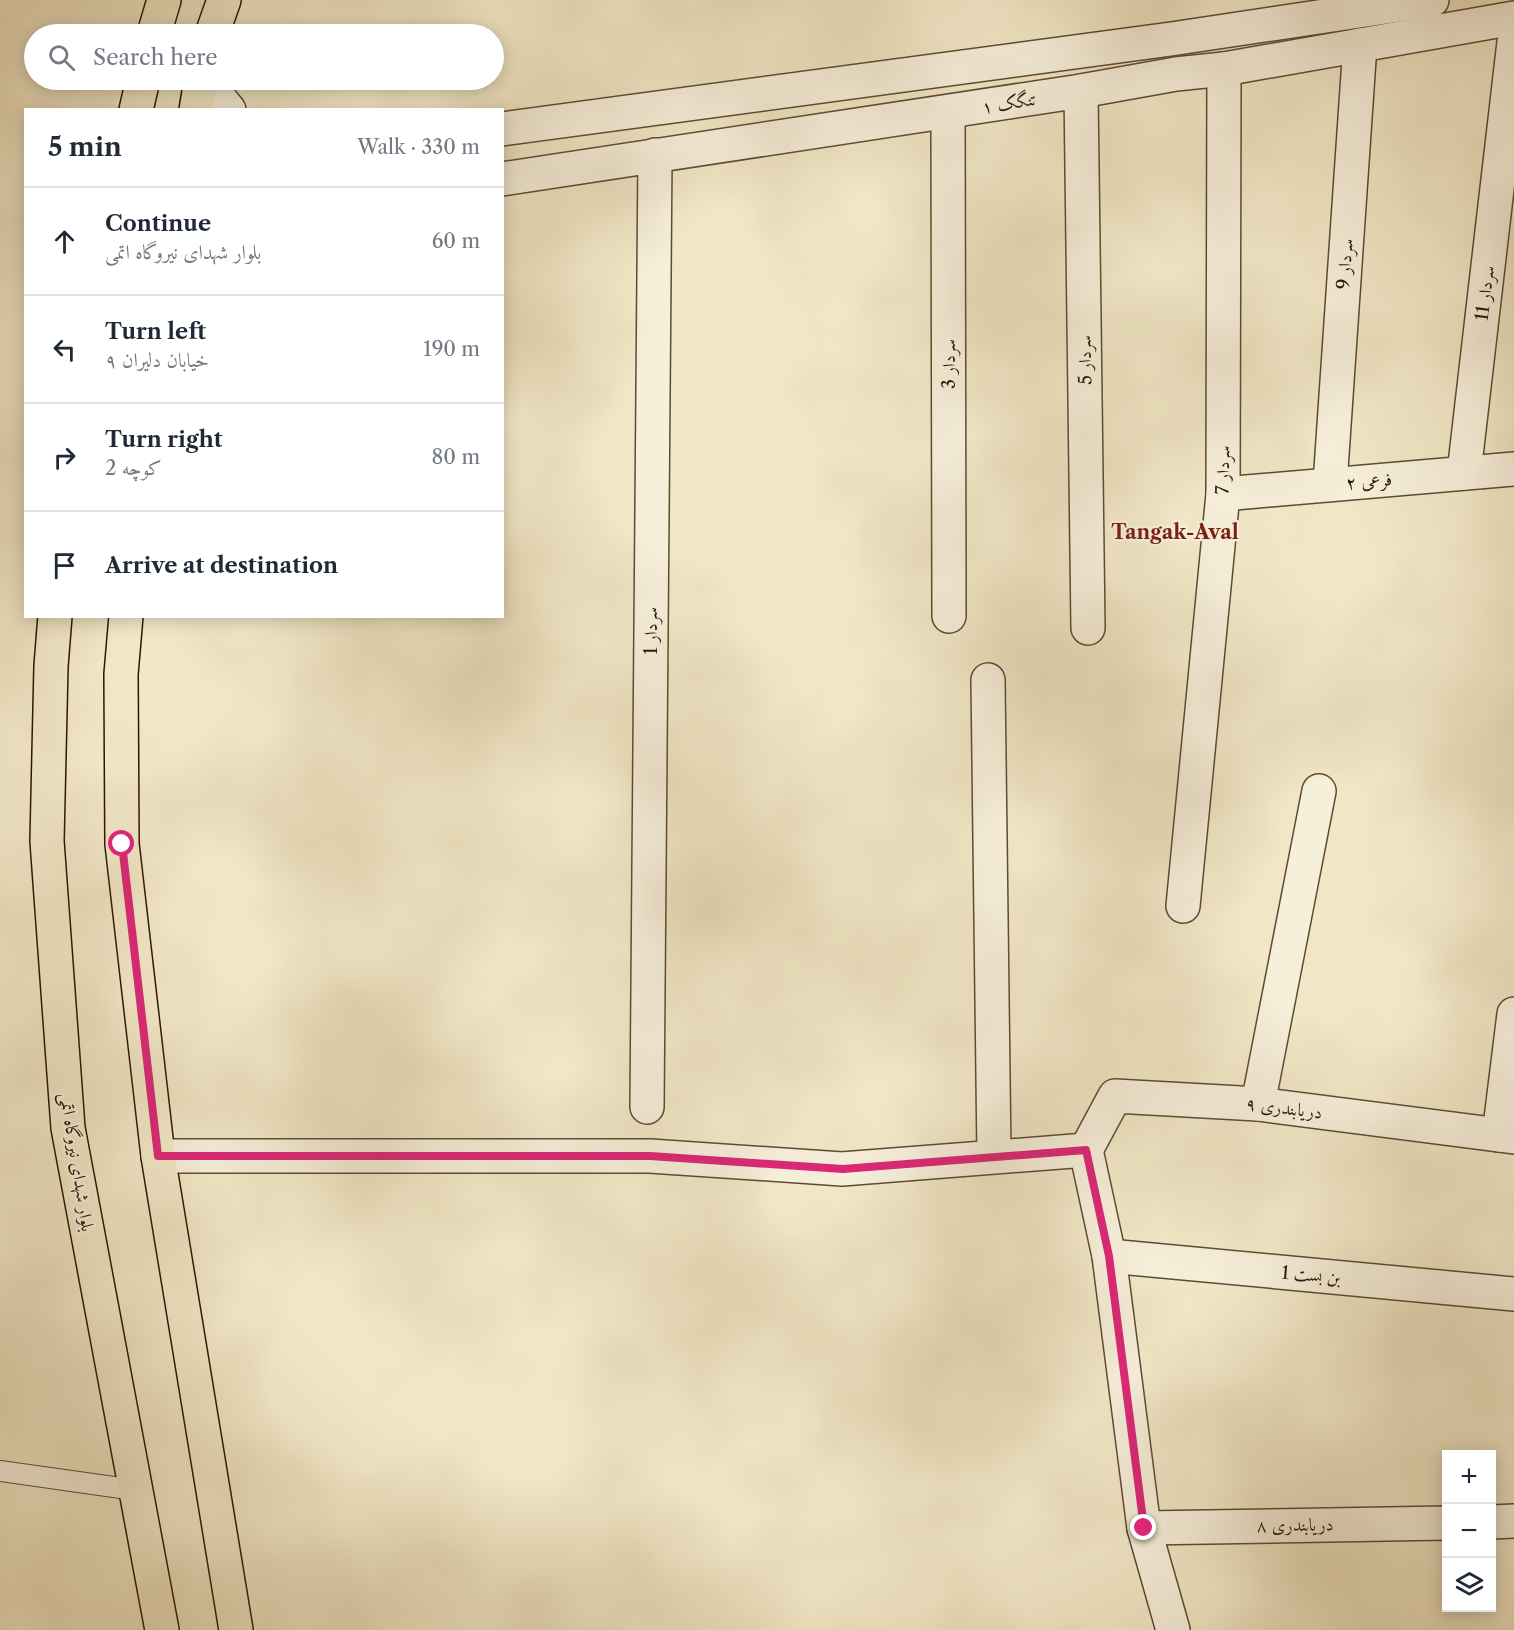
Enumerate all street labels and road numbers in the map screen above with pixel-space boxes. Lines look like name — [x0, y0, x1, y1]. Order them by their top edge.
street label: تنگک ۱ — [980, 87, 1038, 118]
street label: سردار 9 — [1332, 238, 1359, 290]
street label: سردار 11 — [1471, 264, 1500, 322]
street label: سردار 5 — [1074, 335, 1097, 385]
street label: سردار 3 — [938, 339, 961, 389]
street label: سردار 7 — [1212, 445, 1235, 495]
street label: فرعی ۲ — [1345, 468, 1393, 495]
street label: سردار 1 — [640, 607, 663, 655]
street label: بلوار شهدای نیروگاه اتمی — [54, 1091, 99, 1233]
street label: دریابندری ۹ — [1244, 1092, 1324, 1124]
street label: بن بست 1 — [1280, 1261, 1342, 1289]
street label: دریابندری ۸ — [1256, 1513, 1334, 1537]

